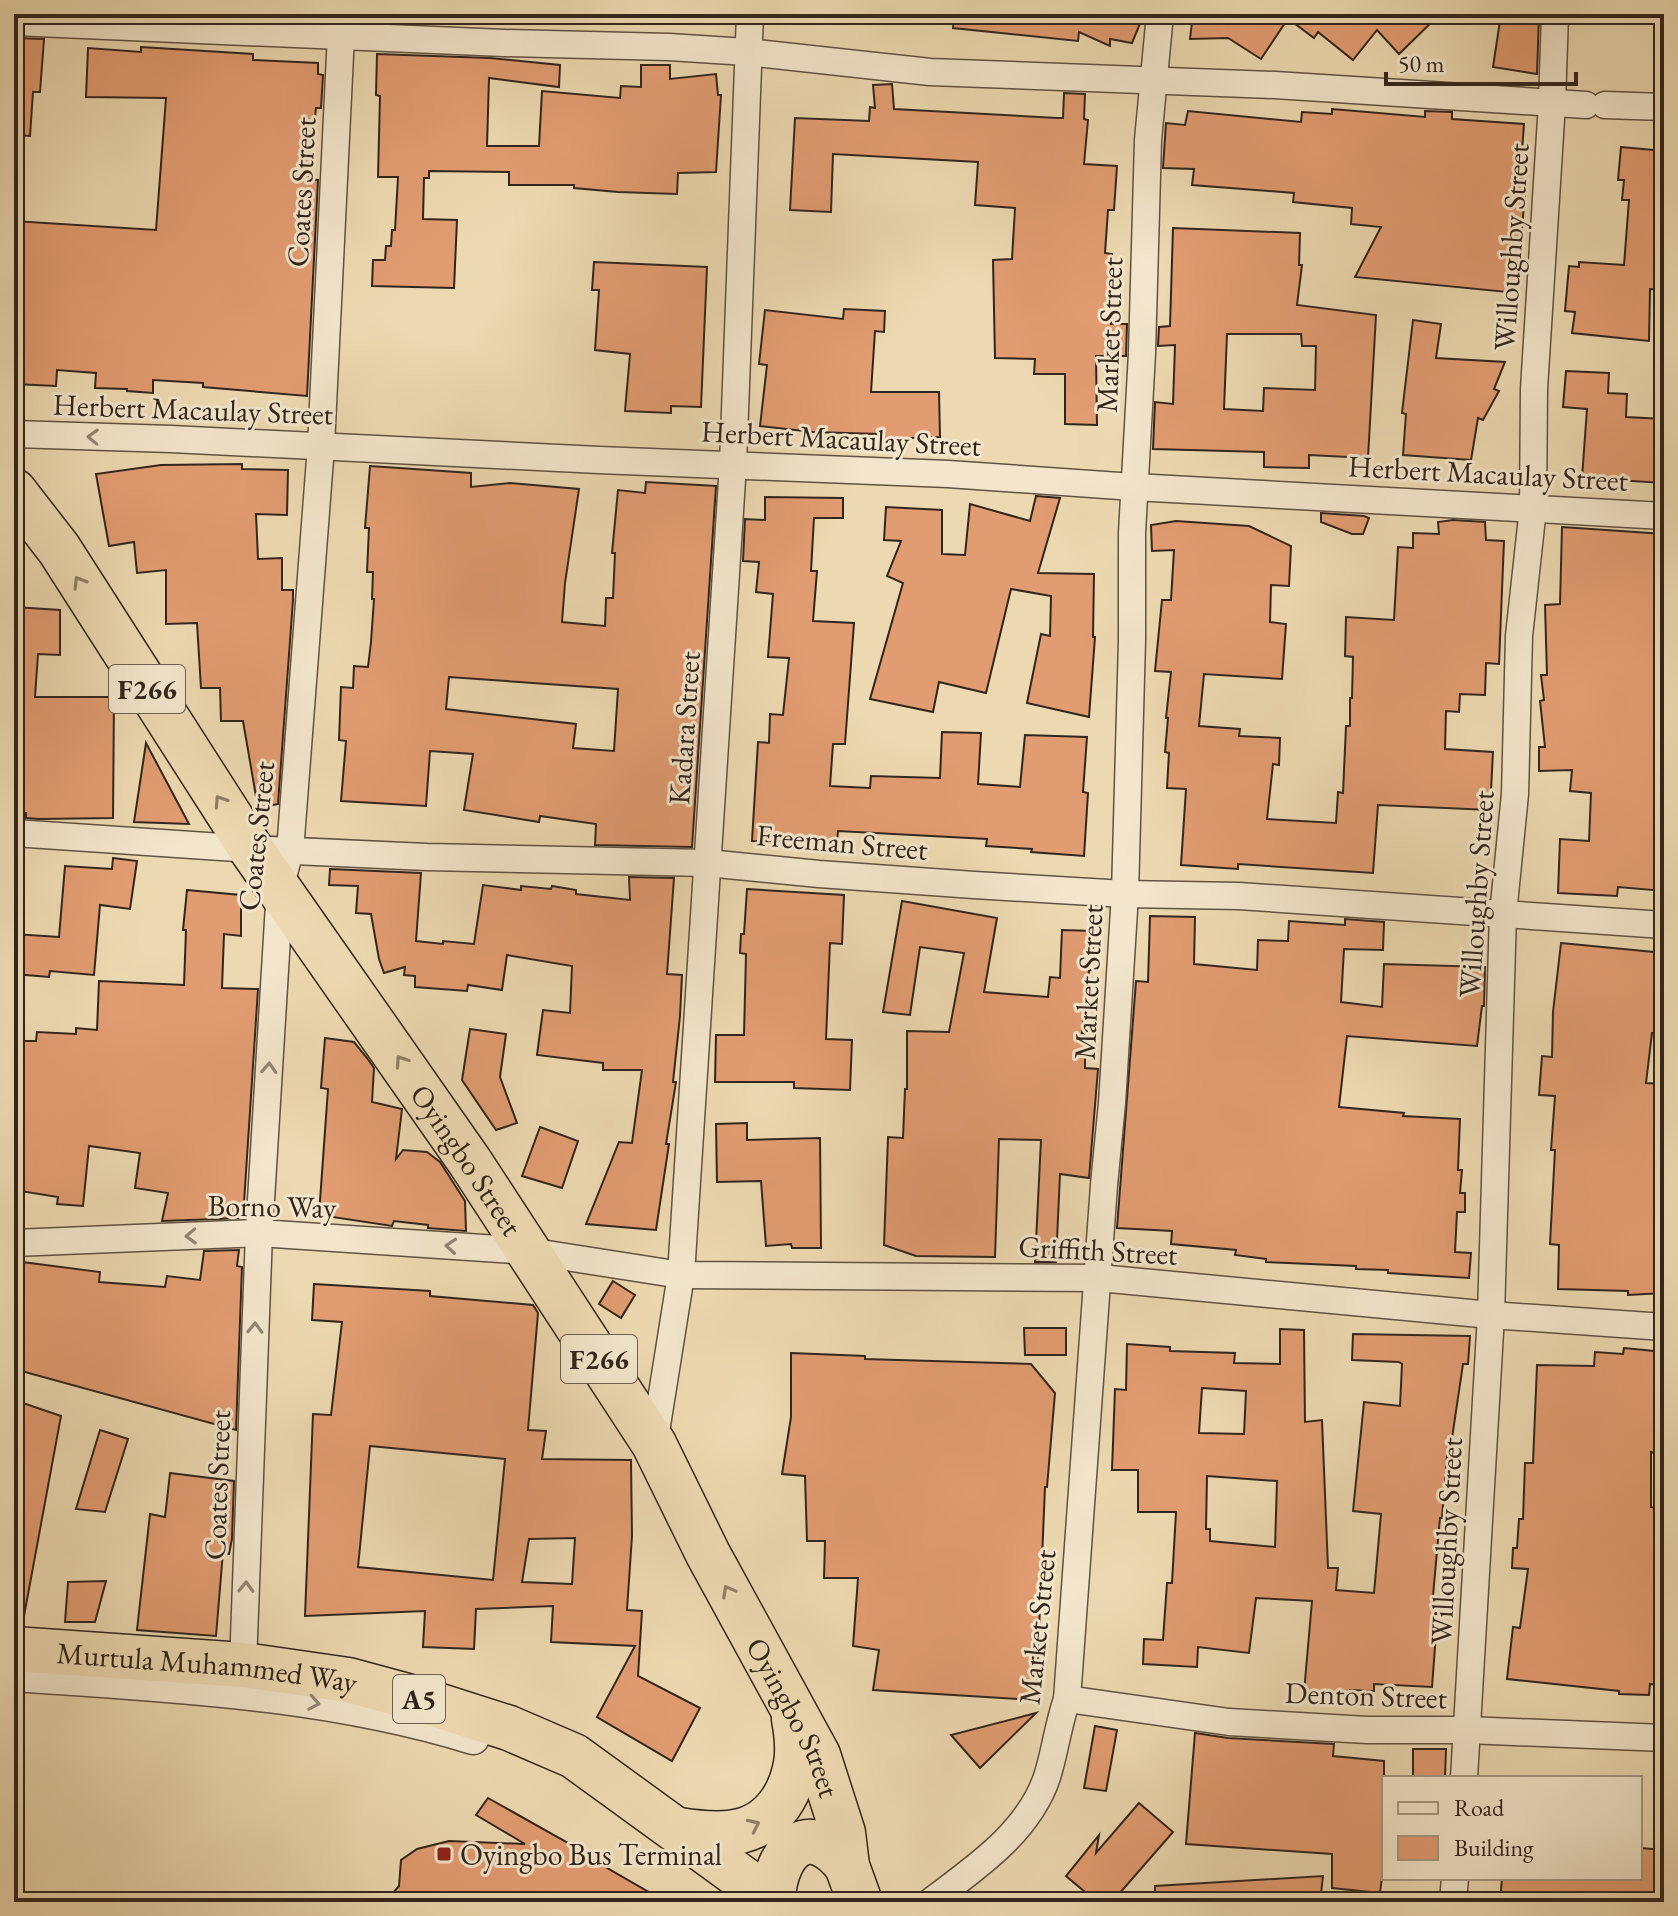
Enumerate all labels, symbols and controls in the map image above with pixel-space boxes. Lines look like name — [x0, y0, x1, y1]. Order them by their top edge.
scale bar — [1386, 36, 1576, 86]
text: 50 m — [1398, 48, 1445, 79]
street label: Coates Street — [278, 115, 324, 268]
street label: Willoughby Street — [1484, 142, 1538, 352]
street label: Market Street — [1087, 256, 1131, 413]
street label: Herbert Macaulay Street — [52, 385, 334, 433]
street label: Herbert Macaulay Street — [700, 411, 983, 465]
one-way arrow — [86, 428, 99, 445]
street label: Herbert Macaulay Street — [1347, 446, 1630, 500]
one-way arrow — [73, 576, 89, 591]
street label: Kadara Street — [659, 650, 709, 806]
road number: F266 — [109, 665, 185, 713]
street label: Coates Street — [229, 759, 283, 913]
street label: Willoughby Street — [1449, 789, 1503, 999]
one-way arrow — [214, 795, 229, 809]
street label: Freeman Street — [755, 815, 930, 869]
street label: Market Street — [1064, 903, 1112, 1061]
one-way arrow — [396, 1055, 411, 1069]
one-way arrow — [260, 1061, 277, 1074]
street label: Oyingbo Street — [402, 1076, 532, 1243]
street label: Borno Way — [207, 1185, 337, 1227]
street label: Griffith Street — [1017, 1226, 1179, 1274]
one-way arrow — [184, 1228, 197, 1245]
one-way arrow — [444, 1238, 457, 1255]
one-way arrow — [247, 1321, 264, 1334]
road number: F266 — [561, 1335, 637, 1383]
street label: Coates Street — [195, 1409, 239, 1561]
street label: Willoughby Street — [1421, 1436, 1471, 1646]
street label: Market Street — [1009, 1547, 1065, 1706]
one-way arrow — [237, 1580, 254, 1593]
one-way arrow — [722, 1585, 738, 1600]
street label: Oyingbo Street — [738, 1630, 850, 1803]
street label: Murtula Muhammed Way — [55, 1633, 363, 1702]
street label: Denton Street — [1284, 1673, 1448, 1717]
road number: A5 — [393, 1675, 445, 1723]
one-way arrow — [308, 1694, 321, 1711]
legend — [1382, 1776, 1642, 1880]
text: Road — [1454, 1792, 1505, 1823]
one-way arrow — [746, 1818, 761, 1834]
text: Building — [1454, 1832, 1534, 1863]
place label: Oyingbo Bus Terminal — [460, 1835, 722, 1874]
marker: Oyingbo Bus Terminal — [435, 1845, 453, 1863]

